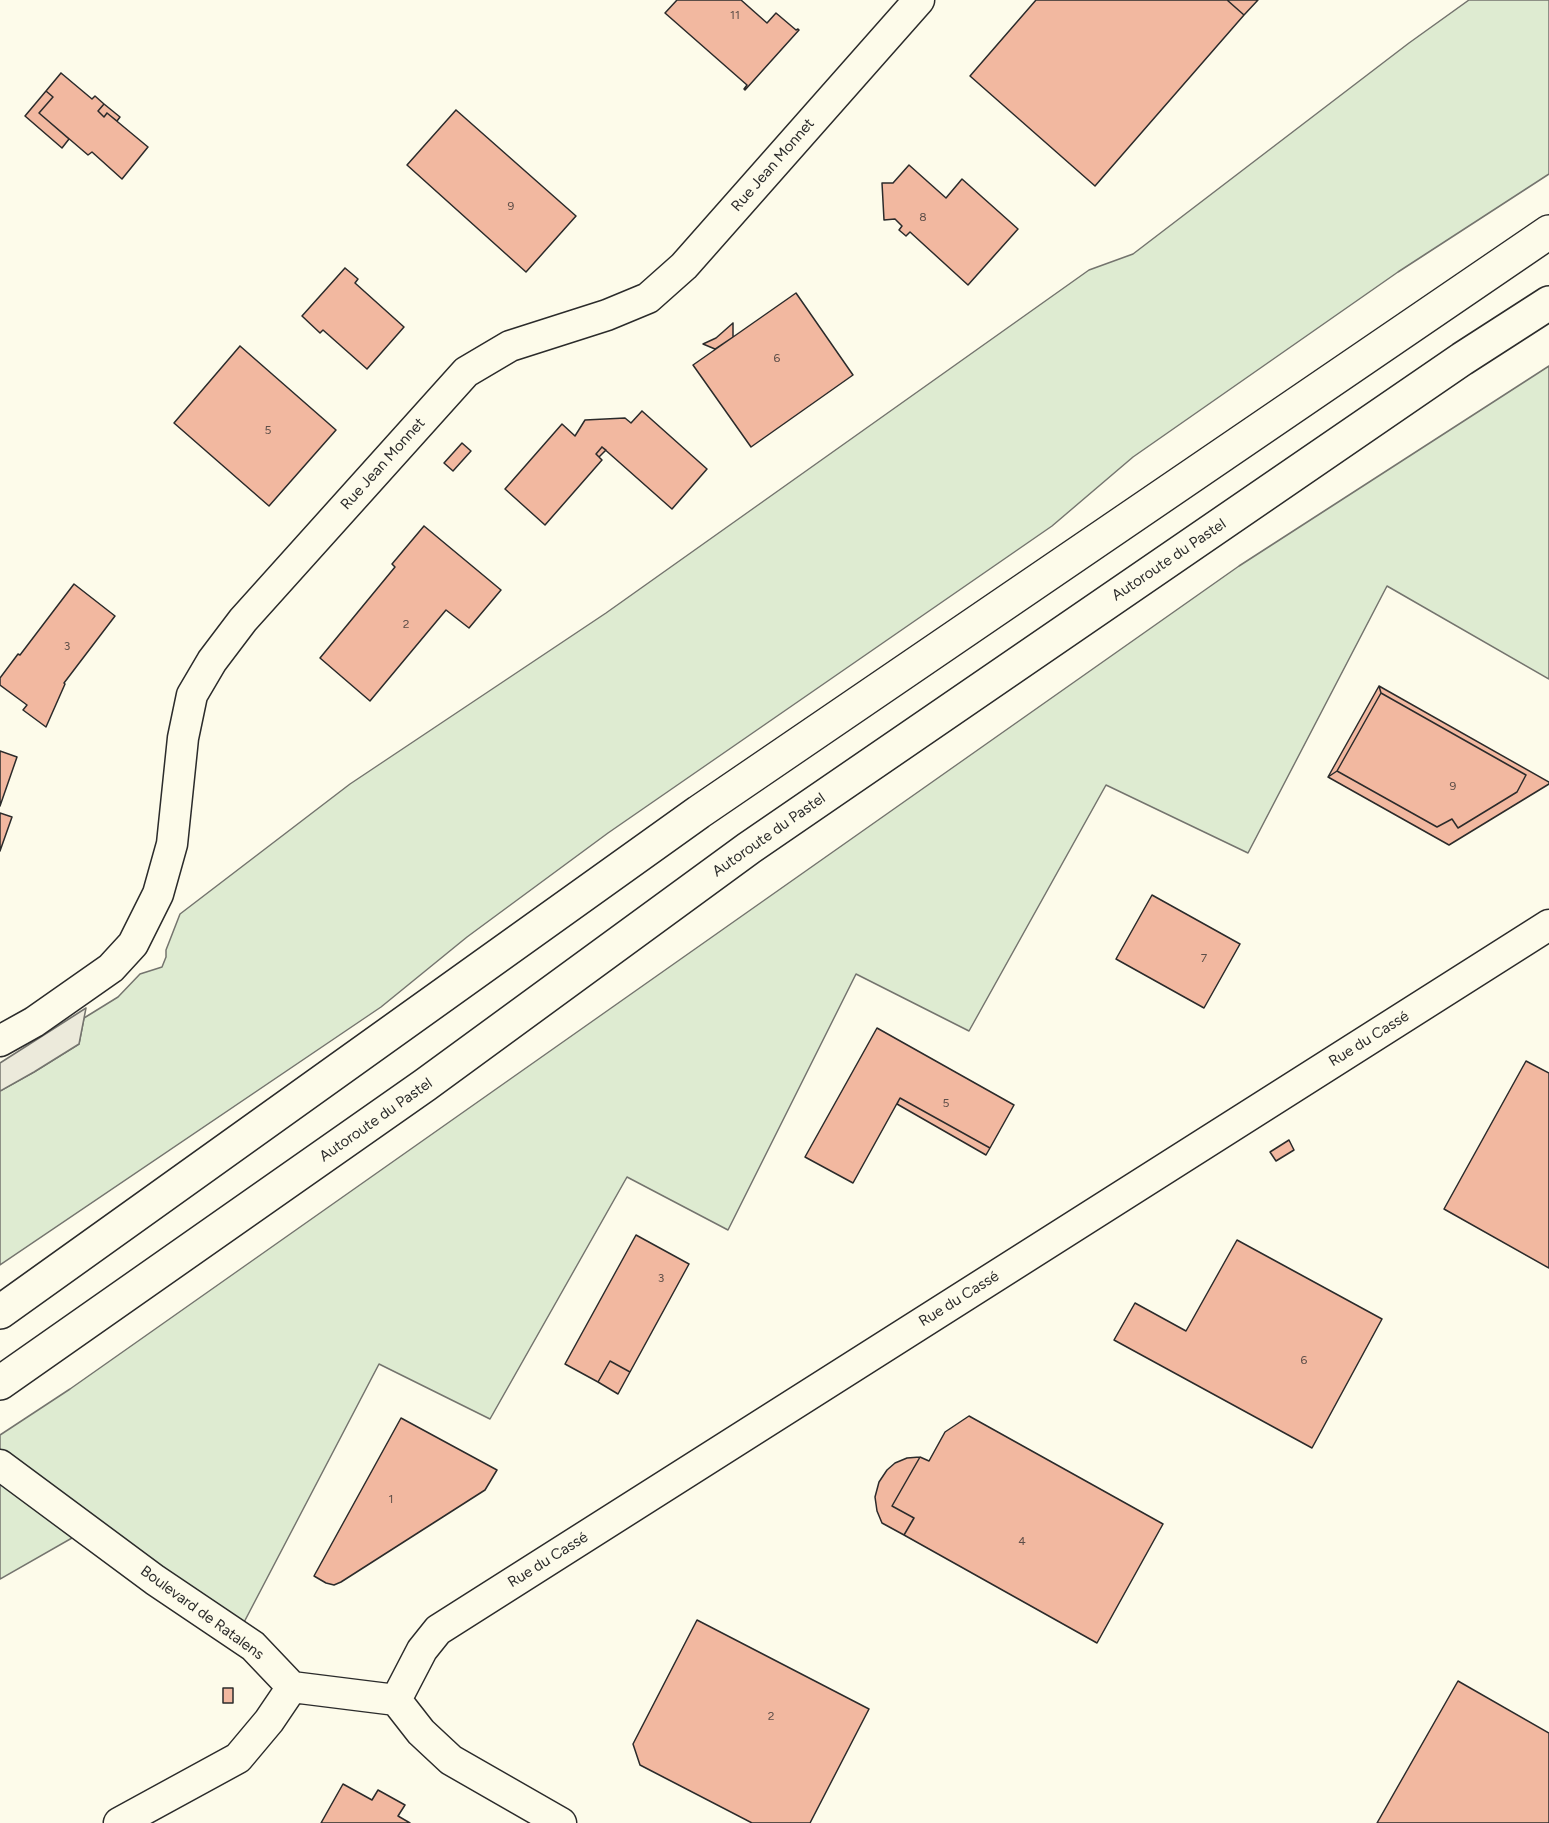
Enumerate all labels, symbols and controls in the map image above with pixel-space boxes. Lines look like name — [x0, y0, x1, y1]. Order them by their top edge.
house number: 11 — [730, 8, 740, 22]
street label: Rue Jean Monnet — [728, 115, 818, 215]
house number: 9 — [508, 199, 514, 213]
house number: 8 — [919, 210, 927, 224]
house number: 6 — [774, 351, 780, 365]
street label: Rue Jean Monnet — [337, 414, 429, 514]
house number: 5 — [265, 423, 271, 437]
street label: Autoroute du Pastel — [1109, 515, 1229, 605]
house number: 2 — [403, 617, 409, 631]
house number: 3 — [64, 639, 70, 653]
house number: 9 — [1450, 779, 1456, 793]
street label: Autoroute du Pastel — [709, 789, 829, 881]
house number: 7 — [1201, 951, 1207, 965]
street label: Rue du Cassé — [1326, 1007, 1412, 1071]
street label: Autoroute du Pastel — [316, 1074, 436, 1166]
house number: 5 — [943, 1096, 949, 1110]
street label: Rue du Cassé — [916, 1267, 1002, 1331]
house number: 3 — [658, 1271, 664, 1285]
house number: 6 — [1301, 1353, 1307, 1367]
house number: 1 — [389, 1492, 393, 1506]
street label: Rue du Cassé — [505, 1528, 591, 1592]
house number: 4 — [1018, 1534, 1026, 1548]
street label: Boulevard de Ratalens — [137, 1562, 267, 1664]
house number: 2 — [768, 1709, 774, 1723]

